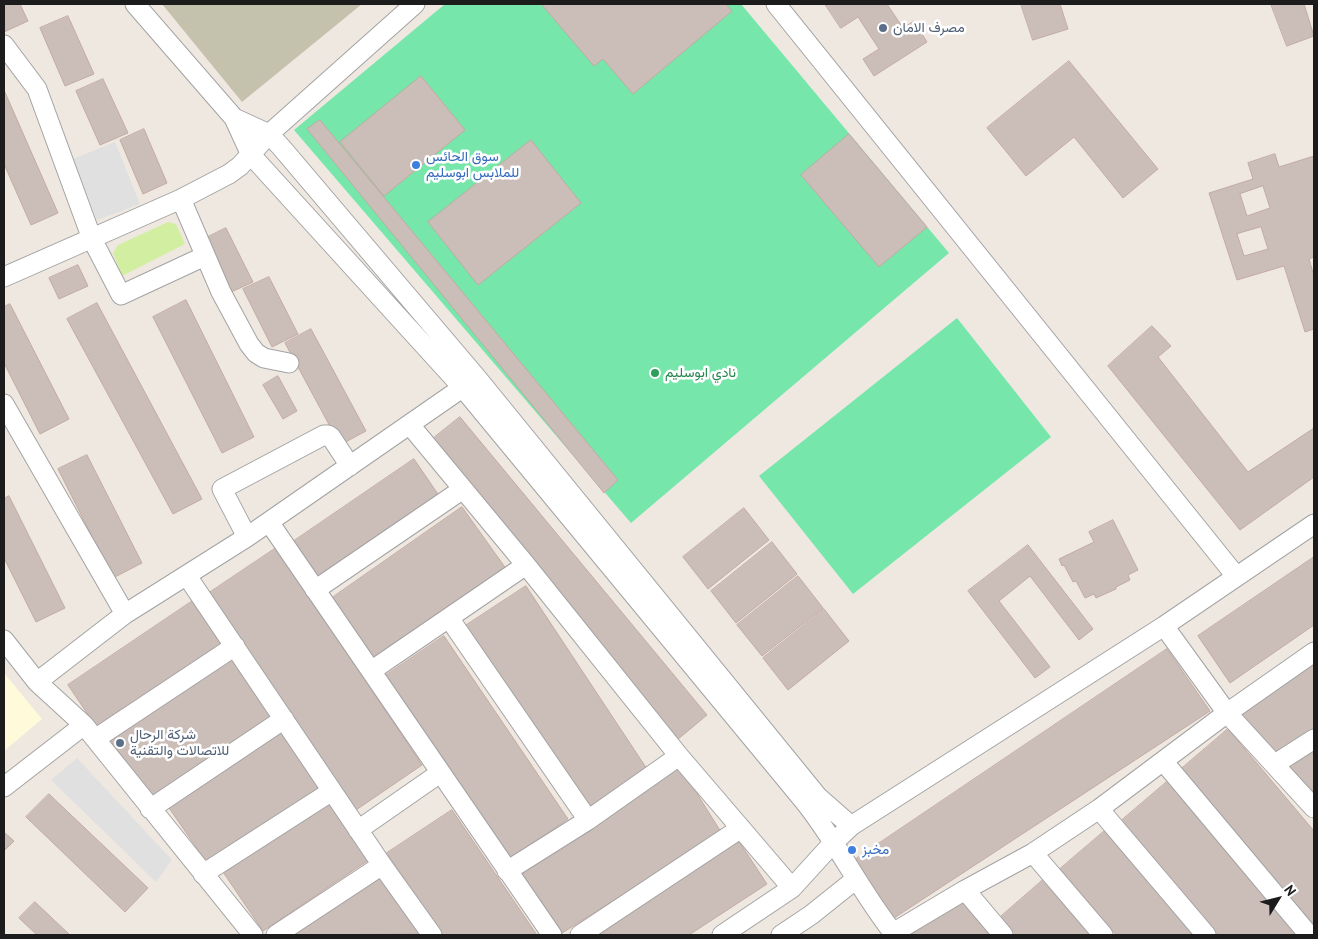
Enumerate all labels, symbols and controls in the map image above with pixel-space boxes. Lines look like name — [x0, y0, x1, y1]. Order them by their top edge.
place label: مصرف الامان — [893, 20, 965, 36]
marker: مصرف الامان — [877, 22, 889, 34]
place label: سوق الحائس للملابس ابوسليم — [426, 149, 519, 182]
marker: سوق الحائس للملابس ابوسليم — [410, 159, 422, 171]
place label: نادي ابوسليم — [665, 365, 736, 381]
marker: نادي ابوسليم — [649, 367, 661, 379]
place label: شركة الرحال للاتصالات والتقنية — [130, 727, 229, 760]
marker: شركة الرحال للاتصالات والتقنية — [114, 737, 126, 749]
place label: مخبز — [862, 842, 889, 858]
marker: مخبز — [846, 844, 858, 856]
north arrow — [1253, 874, 1303, 924]
text: N — [1280, 881, 1300, 899]

